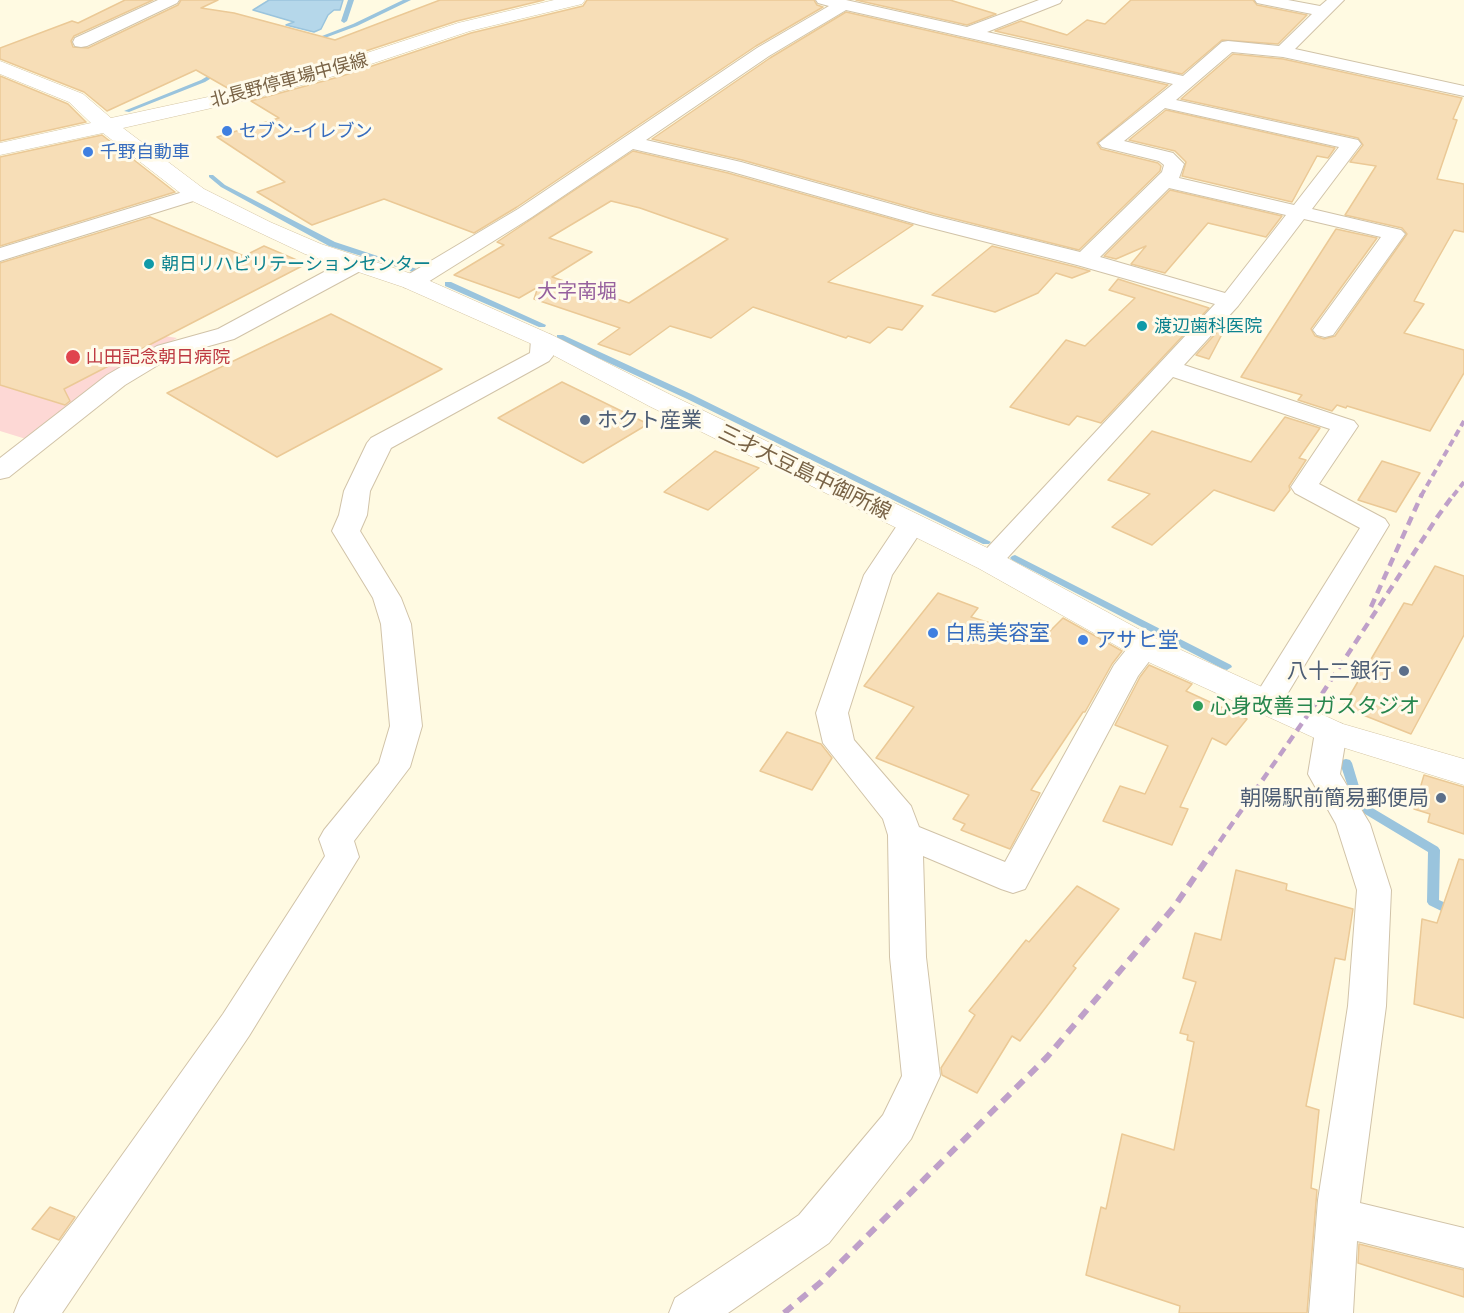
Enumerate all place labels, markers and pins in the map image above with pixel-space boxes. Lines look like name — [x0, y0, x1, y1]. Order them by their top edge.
place label: セブン-イレブン — [239, 120, 373, 142]
marker: セブン-イレブン — [220, 124, 234, 138]
place label: 千野自動車 — [100, 141, 190, 163]
marker: 千野自動車 — [81, 145, 95, 159]
place label: 朝日リハビリテーションセンター — [161, 253, 431, 275]
marker: 朝日リハビリテーションセンター — [142, 257, 156, 271]
place label: 渡辺歯科医院 — [1154, 315, 1262, 337]
marker: 渡辺歯科医院 — [1135, 319, 1149, 333]
place label: 山田記念朝日病院 — [86, 346, 230, 368]
marker: 山田記念朝日病院 — [64, 348, 82, 366]
place label: ホクト産業 — [597, 407, 702, 433]
marker: ホクト産業 — [578, 413, 592, 427]
place label: 白馬美容室 — [945, 620, 1050, 646]
marker: 白馬美容室 — [926, 626, 940, 640]
place label: アサヒ堂 — [1095, 627, 1179, 653]
marker: アサヒ堂 — [1076, 633, 1090, 647]
place label: 八十二銀行 — [1287, 658, 1392, 684]
marker: 八十二銀行 — [1397, 664, 1411, 678]
place label: 心身改善ヨガスタジオ — [1210, 693, 1420, 719]
marker: 心身改善ヨガスタジオ — [1191, 699, 1205, 713]
place label: 朝陽駅前簡易郵便局 — [1240, 785, 1429, 811]
marker: 朝陽駅前簡易郵便局 — [1434, 791, 1448, 805]

